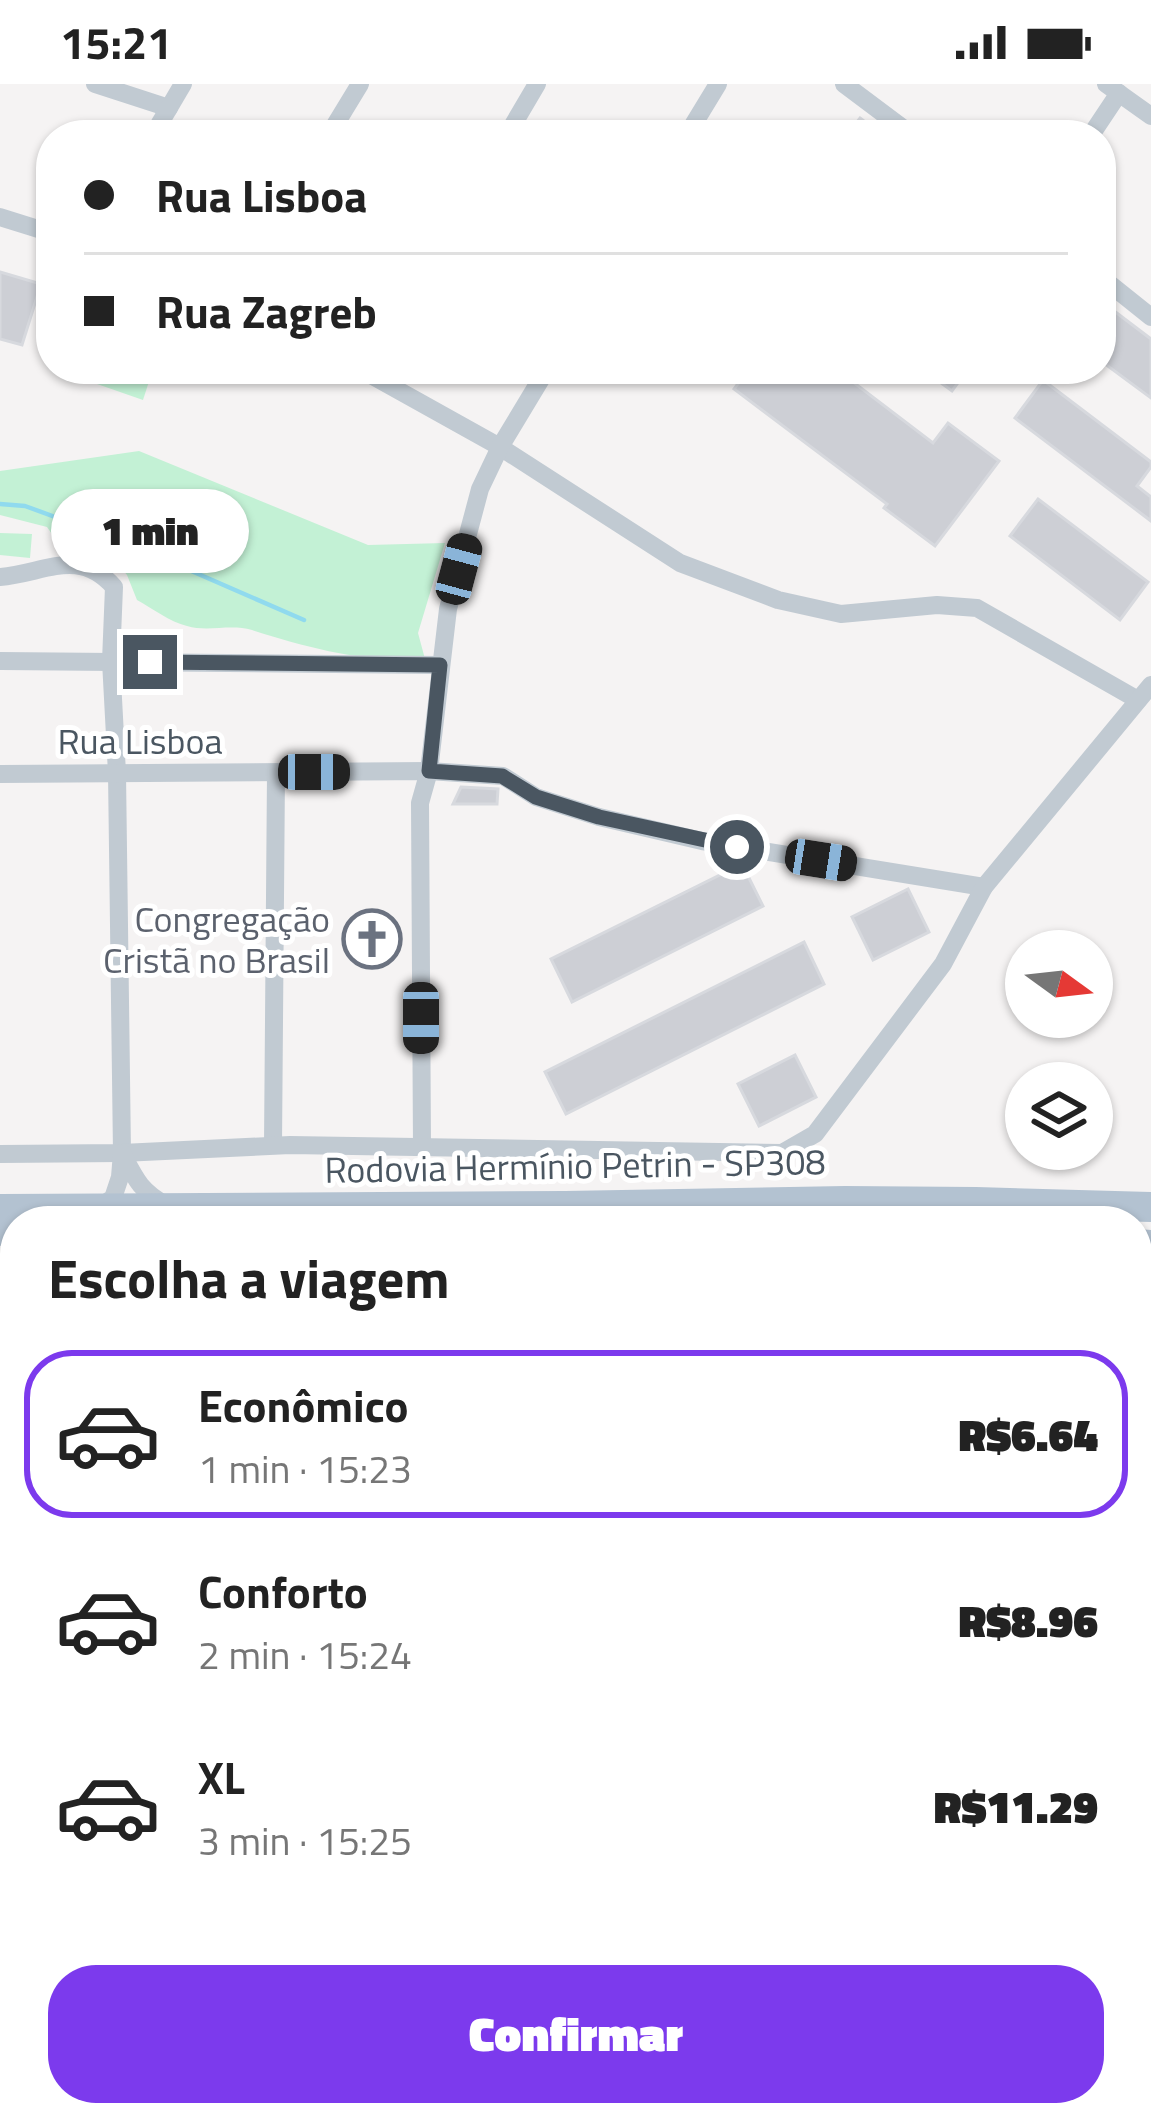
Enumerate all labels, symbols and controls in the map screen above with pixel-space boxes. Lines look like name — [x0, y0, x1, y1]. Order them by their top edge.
text: 15:21 — [60, 8, 172, 76]
text: Rua Lisboa — [156, 161, 367, 229]
text: Rua Zagreb — [156, 277, 377, 345]
callout: 1 min — [51, 488, 249, 572]
text: 1 min — [102, 501, 198, 560]
car — [432, 530, 486, 608]
route end — [123, 635, 177, 689]
street label: Rua Lisboa — [58, 713, 223, 768]
car — [278, 754, 350, 790]
route start — [710, 820, 764, 874]
car — [783, 837, 859, 883]
place label: Congregação Cristã no Brasil — [103, 891, 330, 987]
church icon: Congregação Cristã no Brasil — [341, 908, 403, 970]
north arrow — [1005, 930, 1113, 1038]
map controls — [1005, 930, 1113, 1170]
car — [403, 982, 439, 1054]
button: layers — [1005, 1062, 1113, 1170]
street label: Rodovia Hermínio Petrin - SP308 — [324, 1133, 826, 1197]
text: Escolha a viagem — [48, 1237, 450, 1319]
text: Econômico — [198, 1371, 409, 1439]
icon: car — [54, 1380, 162, 1488]
text: R$6.64 — [959, 1400, 1098, 1468]
text: 1 min · 15:23 — [198, 1439, 412, 1498]
text: Conforto — [198, 1557, 368, 1625]
icon: car — [54, 1566, 162, 1674]
text: R$8.96 — [959, 1586, 1098, 1654]
text: 2 min · 15:24 — [198, 1625, 412, 1684]
text: XL — [198, 1743, 245, 1811]
icon: car — [54, 1752, 162, 1860]
text: R$11.29 — [934, 1772, 1098, 1840]
text: 3 min · 15:25 — [198, 1811, 412, 1870]
button: Confirmar — [48, 1965, 1104, 2103]

